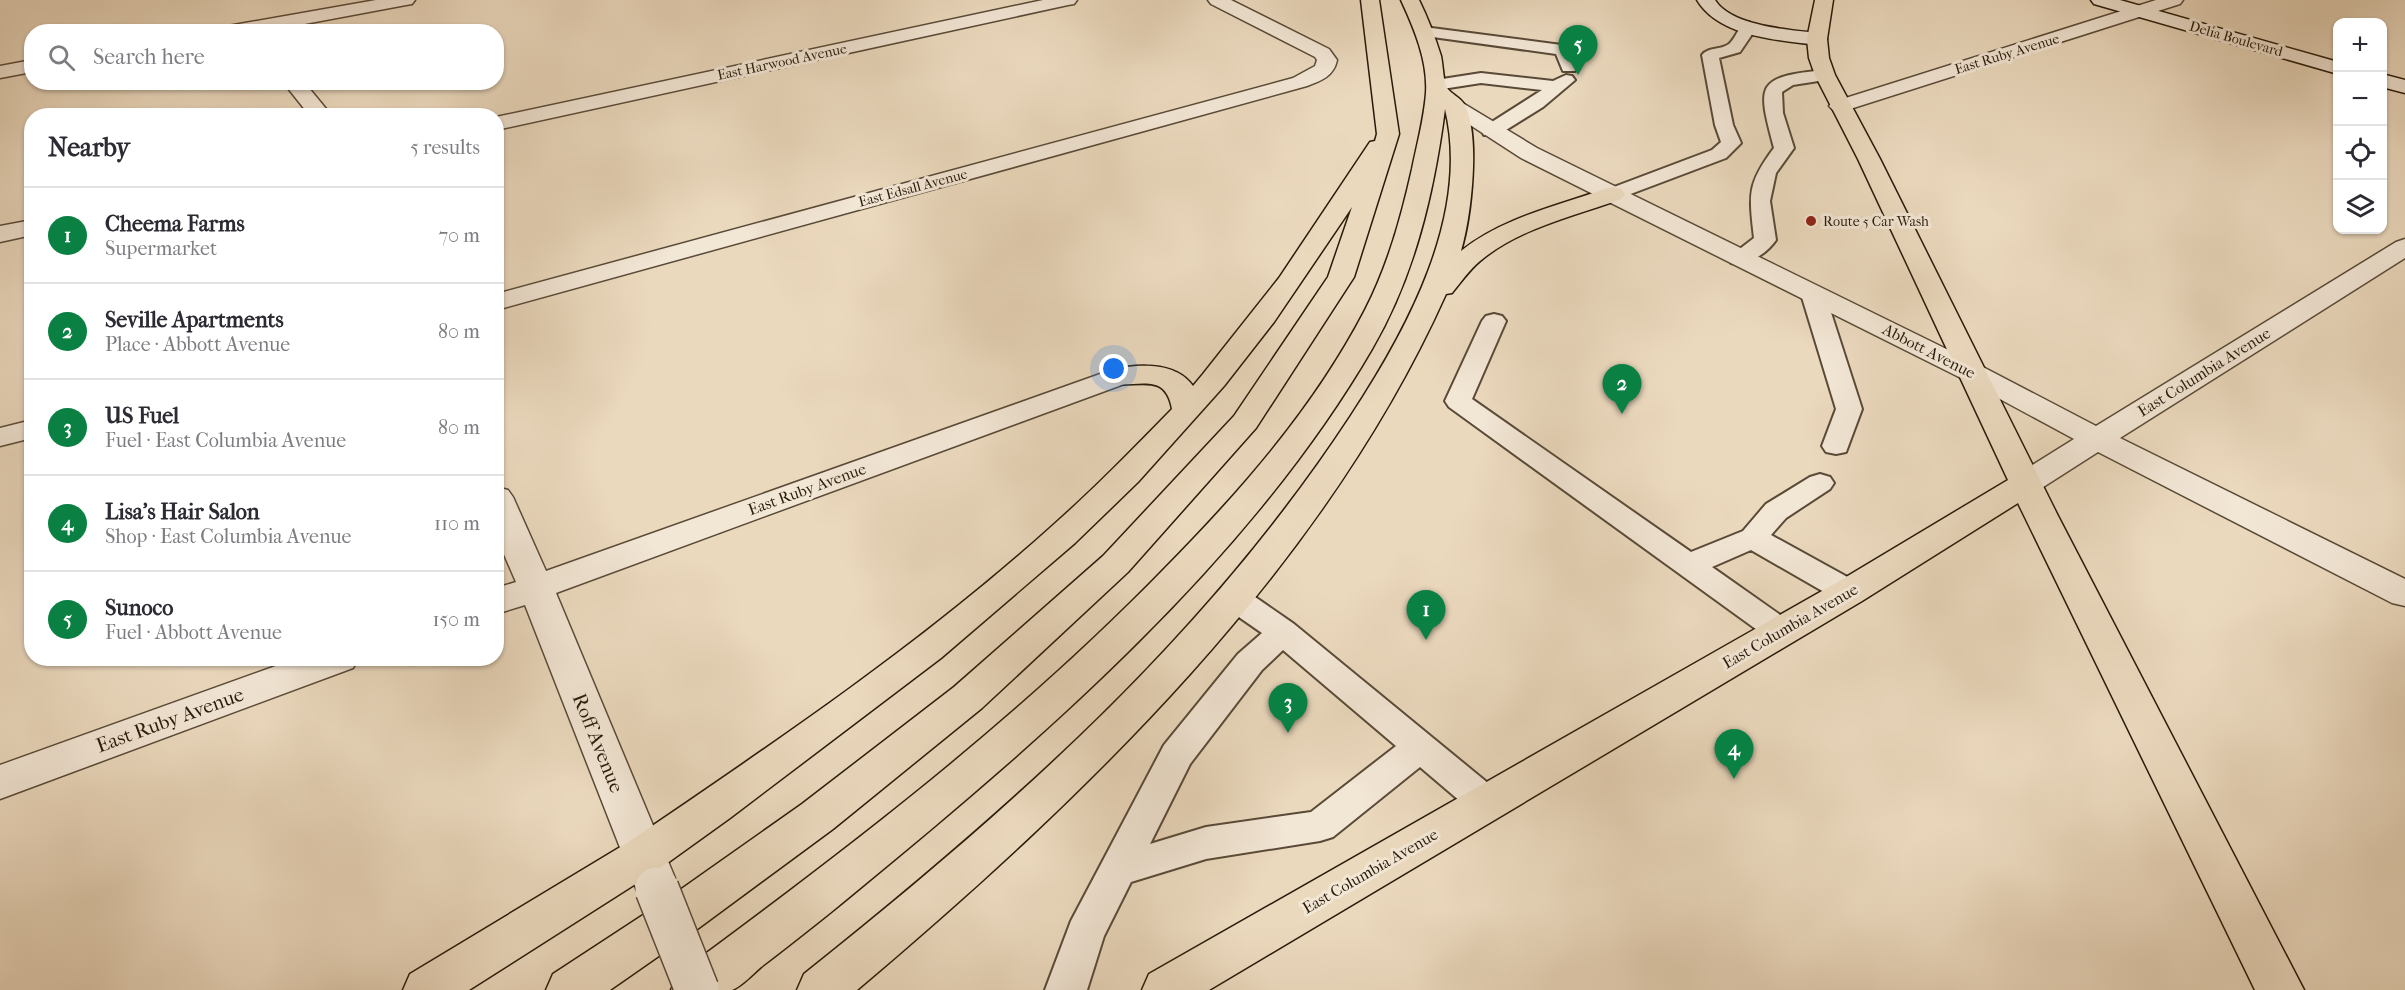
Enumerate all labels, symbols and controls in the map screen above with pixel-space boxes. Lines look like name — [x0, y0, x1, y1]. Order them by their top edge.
street label: Delia Boulevard — [2187, 18, 2285, 61]
map controls — [2333, 18, 2387, 234]
button: + — [2333, 18, 2387, 72]
search box — [24, 24, 504, 90]
pin: 5 — [1558, 26, 1598, 75]
street label: East Ruby Avenue — [1953, 30, 2061, 78]
street label: East Harwood Avenue — [716, 40, 848, 84]
icon: search — [45, 41, 78, 74]
text: Search here — [93, 44, 205, 70]
button: − — [2333, 72, 2387, 126]
button: locate — [2333, 126, 2387, 180]
text: Nearby — [48, 132, 130, 163]
text: 5 results — [410, 136, 480, 159]
street label: East Edsall Avenue — [857, 165, 969, 211]
button: layers — [2333, 180, 2387, 234]
text: Cheema Farms — [105, 211, 245, 237]
place label: Route 5 Car Wash — [1823, 213, 1929, 230]
marker: Route 5 Car Wash — [1804, 214, 1818, 228]
text: 1 — [64, 224, 71, 247]
text: 70 m — [438, 224, 480, 247]
text: Supermarket — [105, 237, 217, 260]
text: Seville Apartments — [105, 307, 284, 333]
street label: Abbott Avenue — [1879, 319, 1979, 383]
text: 2 — [62, 320, 73, 343]
text: 80 m — [438, 320, 480, 343]
street label: East Columbia Avenue — [2134, 323, 2274, 421]
text: Place · Abbott Avenue — [105, 333, 290, 356]
your location — [1099, 354, 1128, 383]
pin: 2 — [1602, 364, 1642, 414]
text: US Fuel — [105, 403, 179, 429]
text: 3 — [63, 416, 72, 439]
text: 80 m — [438, 416, 480, 439]
text: Fuel · East Columbia Avenue — [105, 429, 346, 452]
street label: East Ruby Avenue — [745, 459, 869, 519]
text: Lisa's Hair Salon — [105, 499, 260, 525]
text: 4 — [62, 512, 73, 535]
text: 110 m — [434, 512, 480, 535]
text: Shop · East Columbia Avenue — [105, 525, 351, 548]
street label: East Columbia Avenue — [1719, 579, 1861, 672]
pin: 1 — [1406, 590, 1446, 640]
text: Sunoco — [105, 595, 173, 621]
text: 5 — [63, 608, 72, 631]
text: 150 m — [432, 608, 480, 631]
text: Fuel · Abbott Avenue — [105, 621, 282, 644]
street label: East Ruby Avenue — [93, 683, 247, 757]
pin: 3 — [1268, 684, 1308, 733]
street label: Roff Avenue — [568, 690, 628, 796]
pin: 4 — [1714, 730, 1754, 779]
street label: East Columbia Avenue — [1299, 824, 1441, 917]

